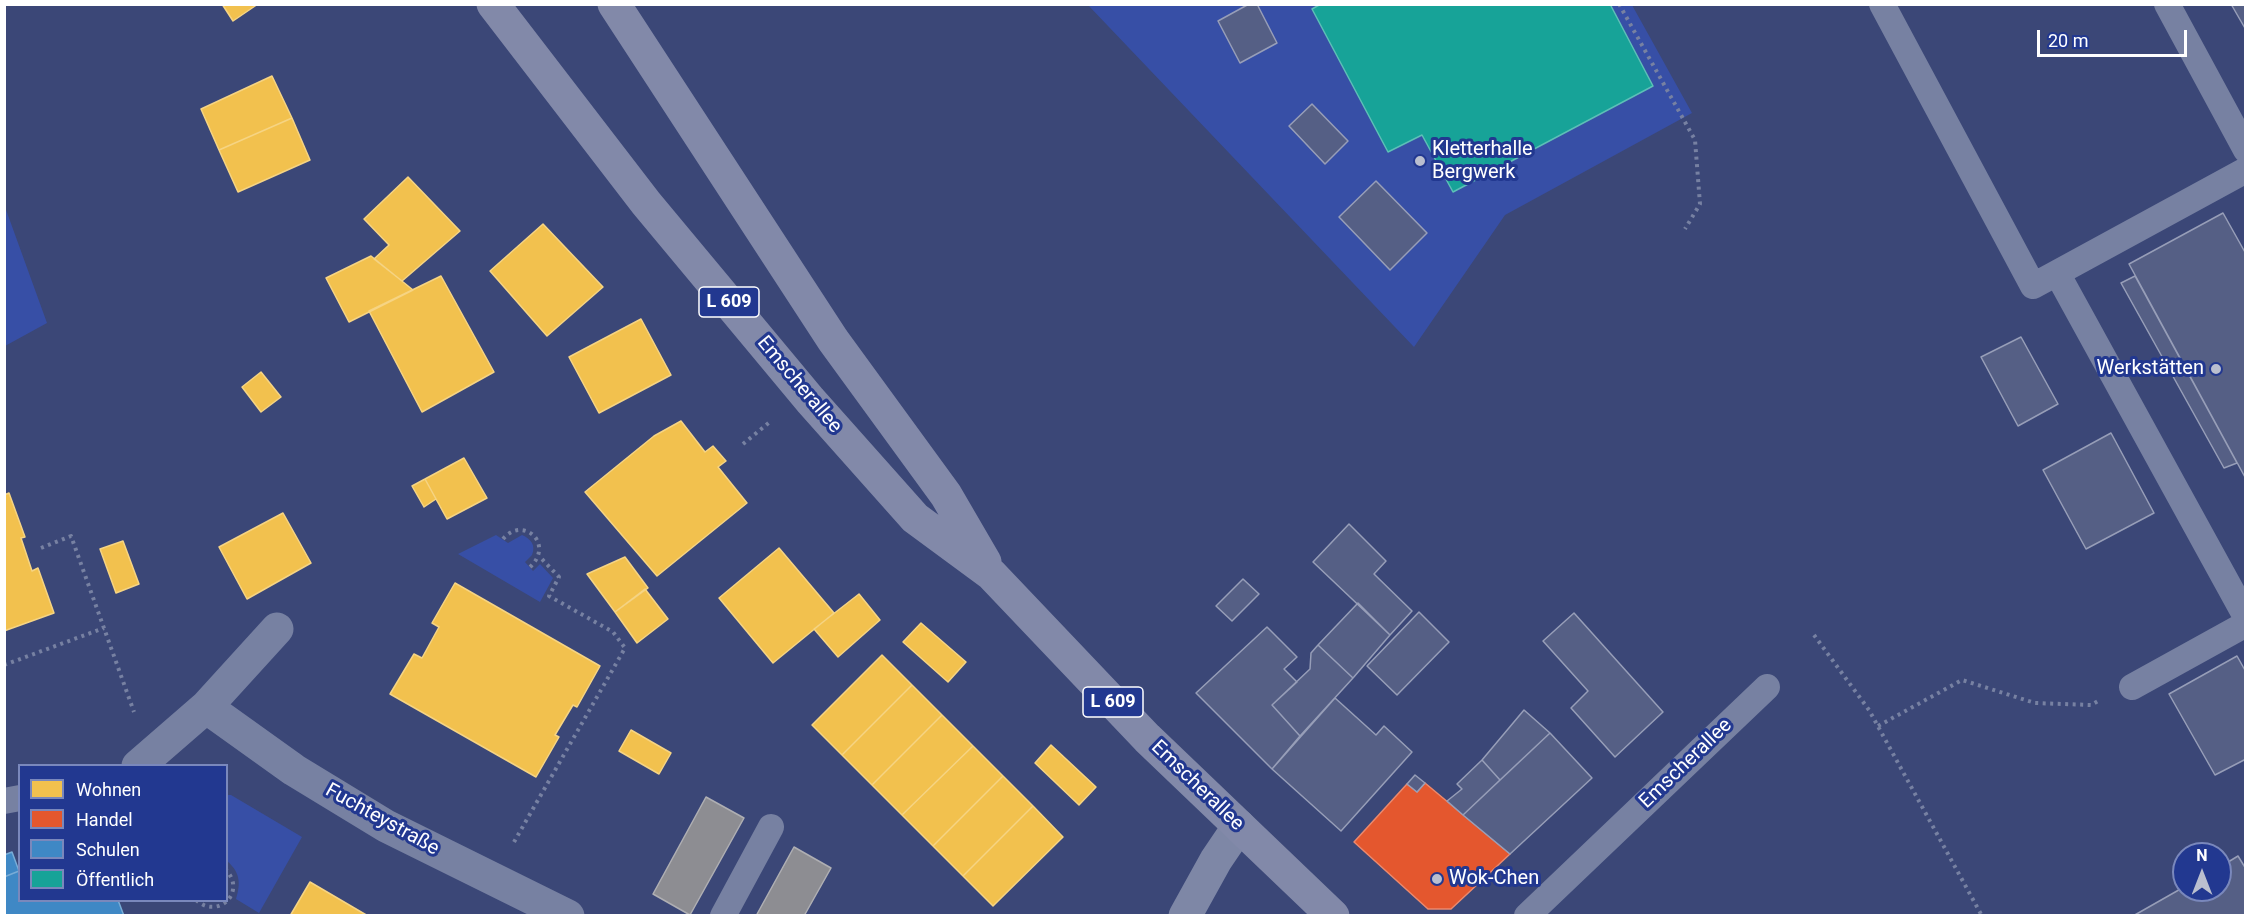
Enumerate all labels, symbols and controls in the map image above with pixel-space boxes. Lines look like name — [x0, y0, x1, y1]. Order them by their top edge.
scale bar — [2040, 18, 2190, 56]
text: 20 m — [2048, 30, 2088, 51]
place label: Kletterhalle Bergwerk — [1432, 138, 1533, 185]
marker: Kletterhalle Bergwerk — [1413, 154, 1427, 168]
road number: L 609 — [699, 287, 759, 317]
street label: Emscherallee — [751, 332, 847, 438]
place label: Werkstätten — [2097, 357, 2204, 381]
marker: Werkstätten — [2209, 362, 2223, 376]
road number: L 609 — [1083, 687, 1143, 717]
street label: Emscherallee — [1635, 714, 1737, 814]
street label: Emscherallee — [1146, 736, 1248, 836]
legend — [18, 764, 228, 902]
text: Wohnen — [76, 779, 141, 800]
street label: Fuchteystraße — [321, 779, 443, 861]
text: Handel — [76, 809, 133, 830]
text: Schulen — [76, 839, 140, 860]
north arrow — [2172, 842, 2232, 902]
text: N — [2196, 846, 2208, 865]
place label: Wok-Chen — [1449, 867, 1539, 891]
text: Öffentlich — [76, 869, 154, 890]
marker: Wok-Chen — [1430, 872, 1444, 886]

